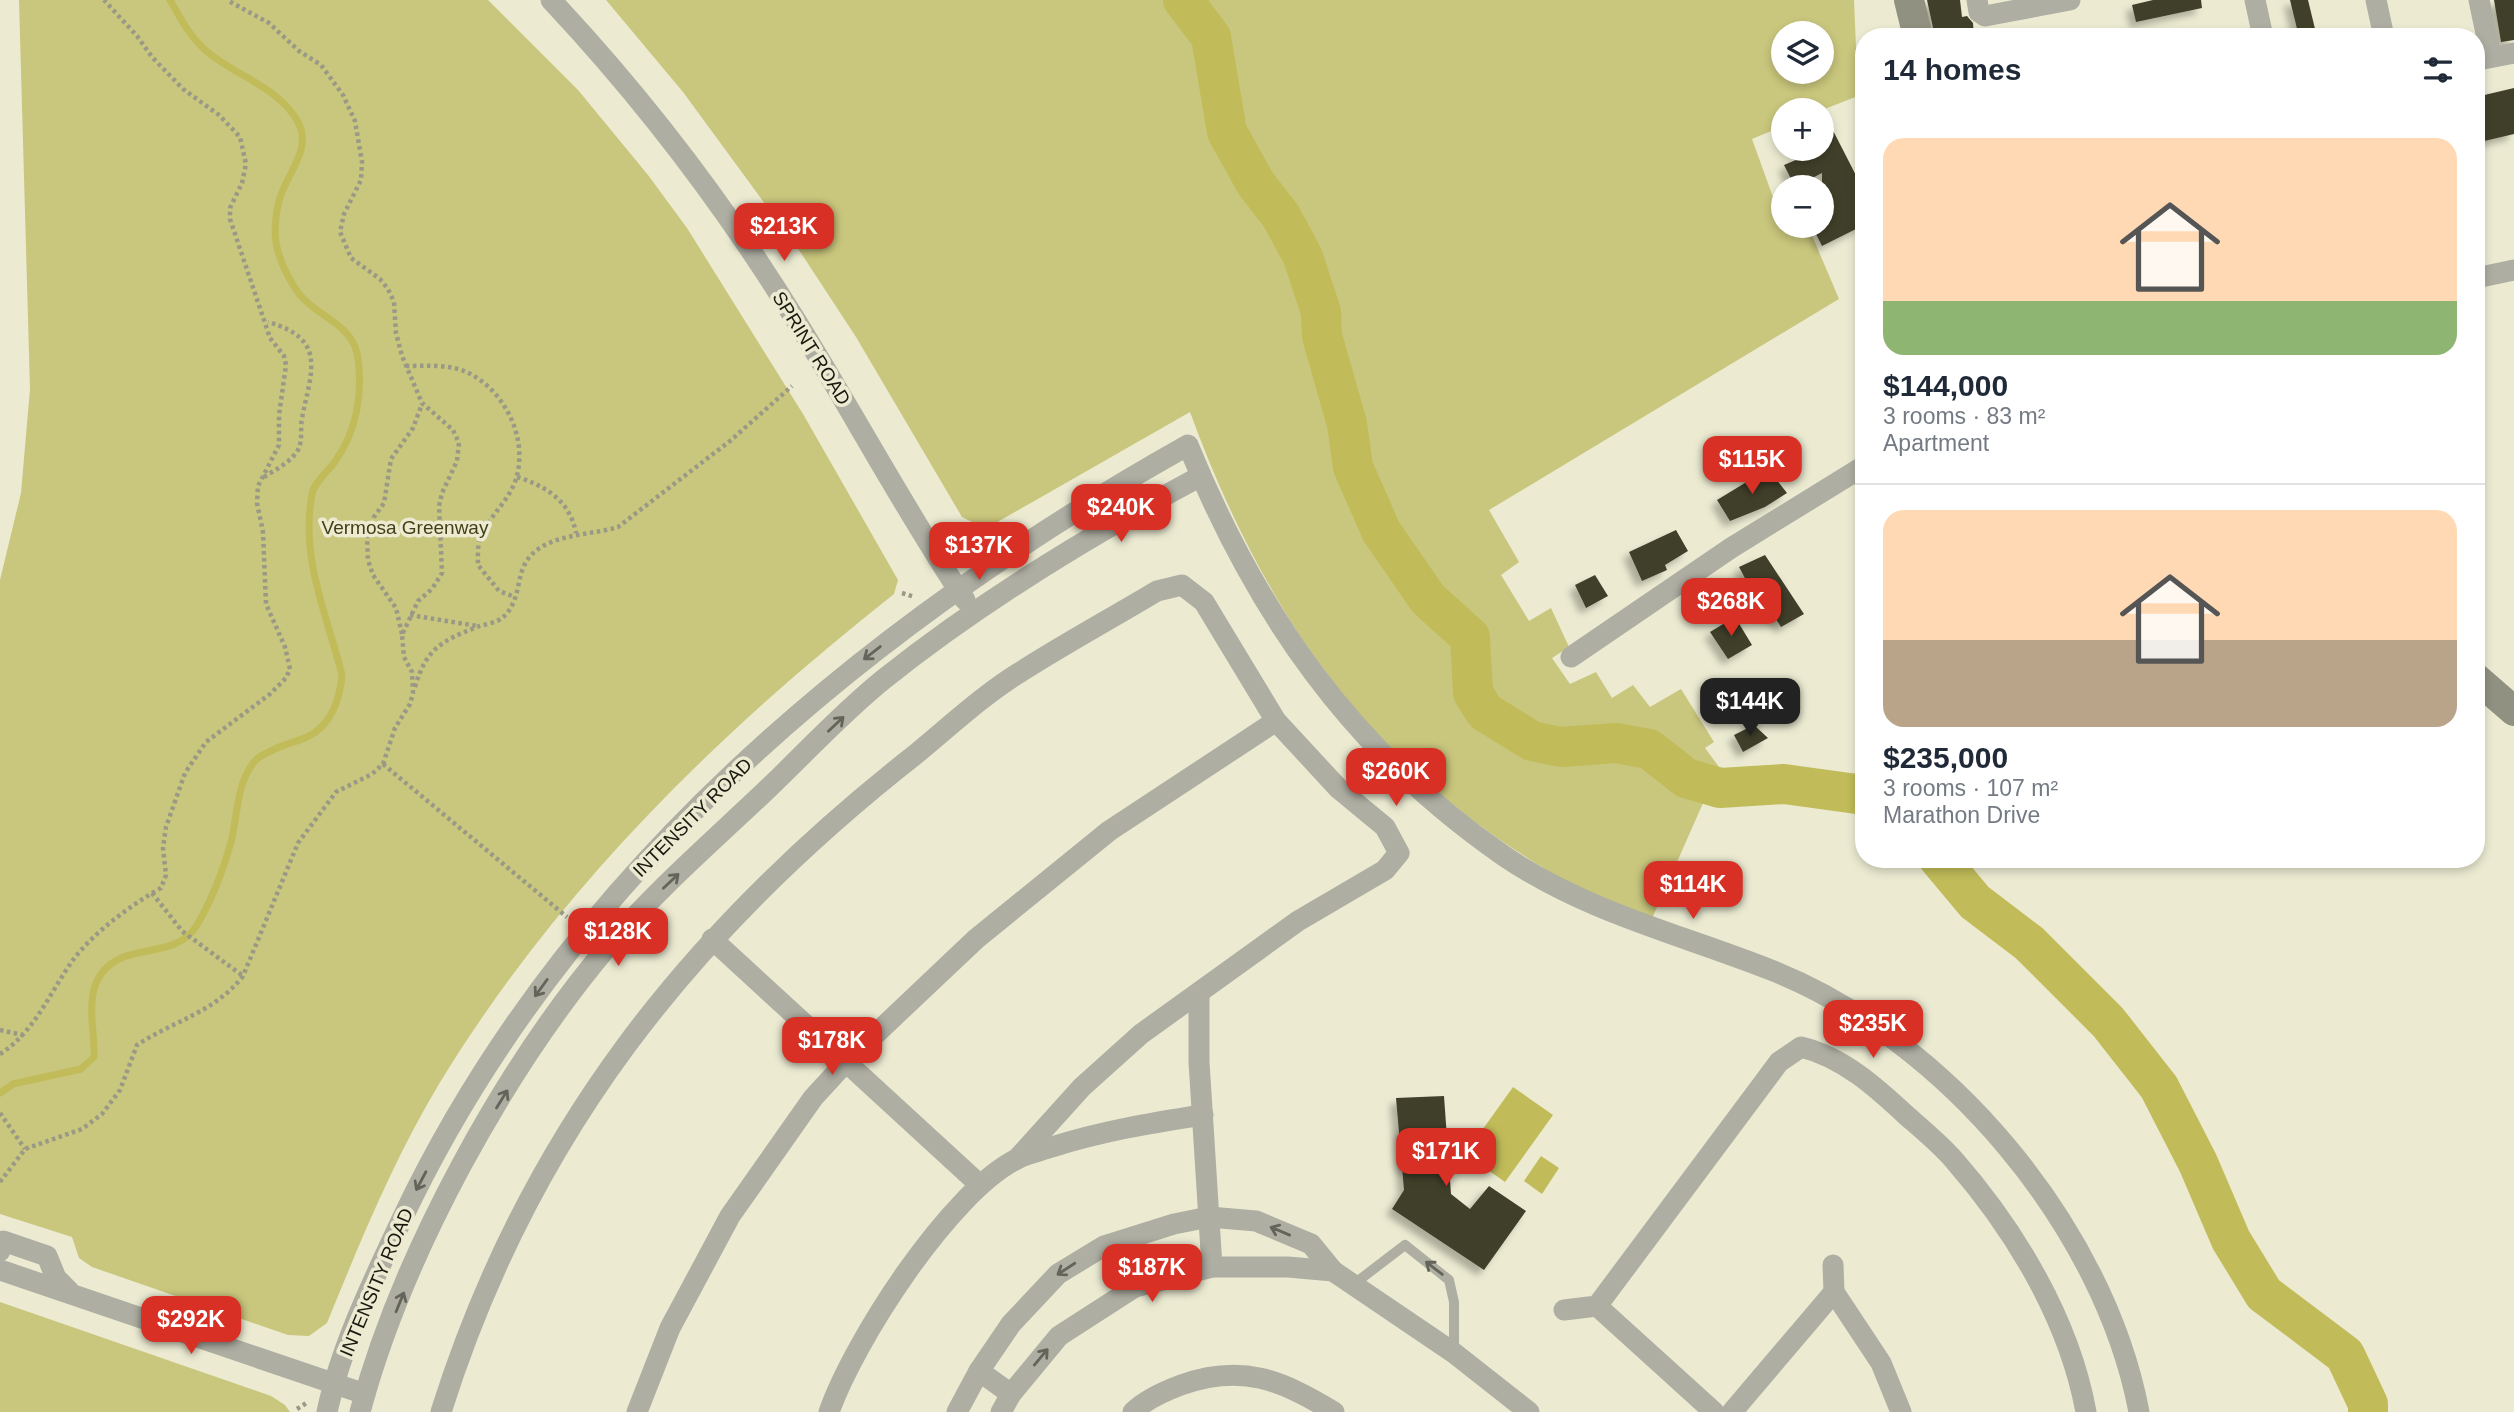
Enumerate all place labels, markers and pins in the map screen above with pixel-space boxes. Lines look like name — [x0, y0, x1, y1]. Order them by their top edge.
pin: $213K — [735, 204, 833, 263]
pin: $115K — [1703, 436, 1801, 496]
pin: $240K — [1072, 484, 1170, 544]
pin: $137K — [930, 522, 1028, 582]
pin: $268K — [1682, 578, 1780, 638]
pin: $144K — [1701, 678, 1799, 738]
pin: $260K — [1347, 748, 1445, 808]
pin: $114K — [1644, 862, 1742, 921]
pin: $128K — [569, 908, 667, 968]
pin: $235K — [1824, 1000, 1922, 1060]
pin: $178K — [783, 1018, 881, 1077]
pin: $171K — [1397, 1128, 1495, 1188]
pin: $187K — [1103, 1244, 1201, 1304]
pin: $292K — [142, 1296, 240, 1356]

